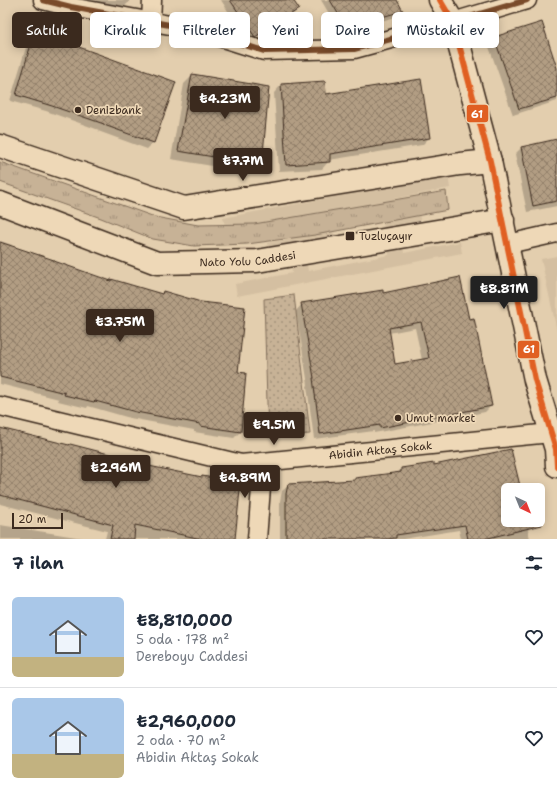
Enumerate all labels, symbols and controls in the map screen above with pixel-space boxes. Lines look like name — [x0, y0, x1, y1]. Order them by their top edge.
chip: Satılık — [12, 12, 82, 48]
chip: Kiralık — [90, 12, 161, 48]
chip: Filtreler — [169, 12, 250, 48]
chip: Yeni — [258, 12, 313, 48]
chip: Daire — [321, 12, 384, 48]
chip: Müstakil ev — [392, 12, 499, 48]
pin: ₺4.23M — [192, 86, 258, 120]
text: ₺4.23M — [199, 90, 251, 107]
place label: Denizbank — [86, 103, 141, 118]
line badge: 61 — [466, 104, 489, 123]
marker: Denizbank — [73, 105, 83, 115]
text: 61 — [471, 107, 483, 122]
pin: ₺7.7M — [215, 148, 271, 182]
text: ₺7.7M — [222, 152, 264, 169]
place label: Tuzluçayır — [359, 229, 413, 244]
marker: Tuzluçayır — [344, 230, 356, 242]
street label: Nato Yolu Caddesi — [199, 248, 297, 270]
pin: ₺8.81M — [471, 276, 537, 310]
text: ₺8.81M — [479, 280, 529, 297]
pin: ₺3.75M — [87, 309, 153, 343]
text: ₺3.75M — [95, 313, 145, 330]
line badge: 61 — [517, 340, 540, 359]
text: 61 — [523, 342, 535, 357]
place label: Umut market — [406, 411, 476, 426]
pin: ₺9.5M — [246, 412, 302, 446]
marker: Umut market — [393, 413, 403, 423]
text: ₺9.5M — [253, 416, 295, 433]
street label: Abidin Aktaş Sokak — [328, 438, 433, 463]
pin: ₺2.96M — [83, 455, 149, 489]
text: ₺2.96M — [90, 459, 142, 476]
pin: ₺4.89M — [212, 465, 278, 499]
text: ₺4.89M — [219, 469, 271, 486]
north arrow — [501, 483, 545, 527]
map controls — [501, 483, 545, 527]
scale bar — [12, 511, 63, 530]
text: 20 m — [18, 512, 46, 527]
text: 7 ilan — [12, 552, 64, 574]
icon: filters — [523, 552, 545, 574]
text: ₺8,810,000 — [136, 609, 233, 631]
icon: home — [44, 613, 92, 661]
icon: heart — [523, 626, 545, 648]
text: 5 oda · 178 m² — [136, 631, 229, 648]
text: Dereboyu Caddesi — [136, 648, 248, 665]
text: ₺2,960,000 — [136, 710, 236, 732]
icon: home — [44, 714, 92, 762]
icon: heart — [523, 727, 545, 749]
text: 2 oda · 70 m² — [136, 732, 226, 749]
text: Abidin Aktaş Sokak — [136, 749, 259, 766]

